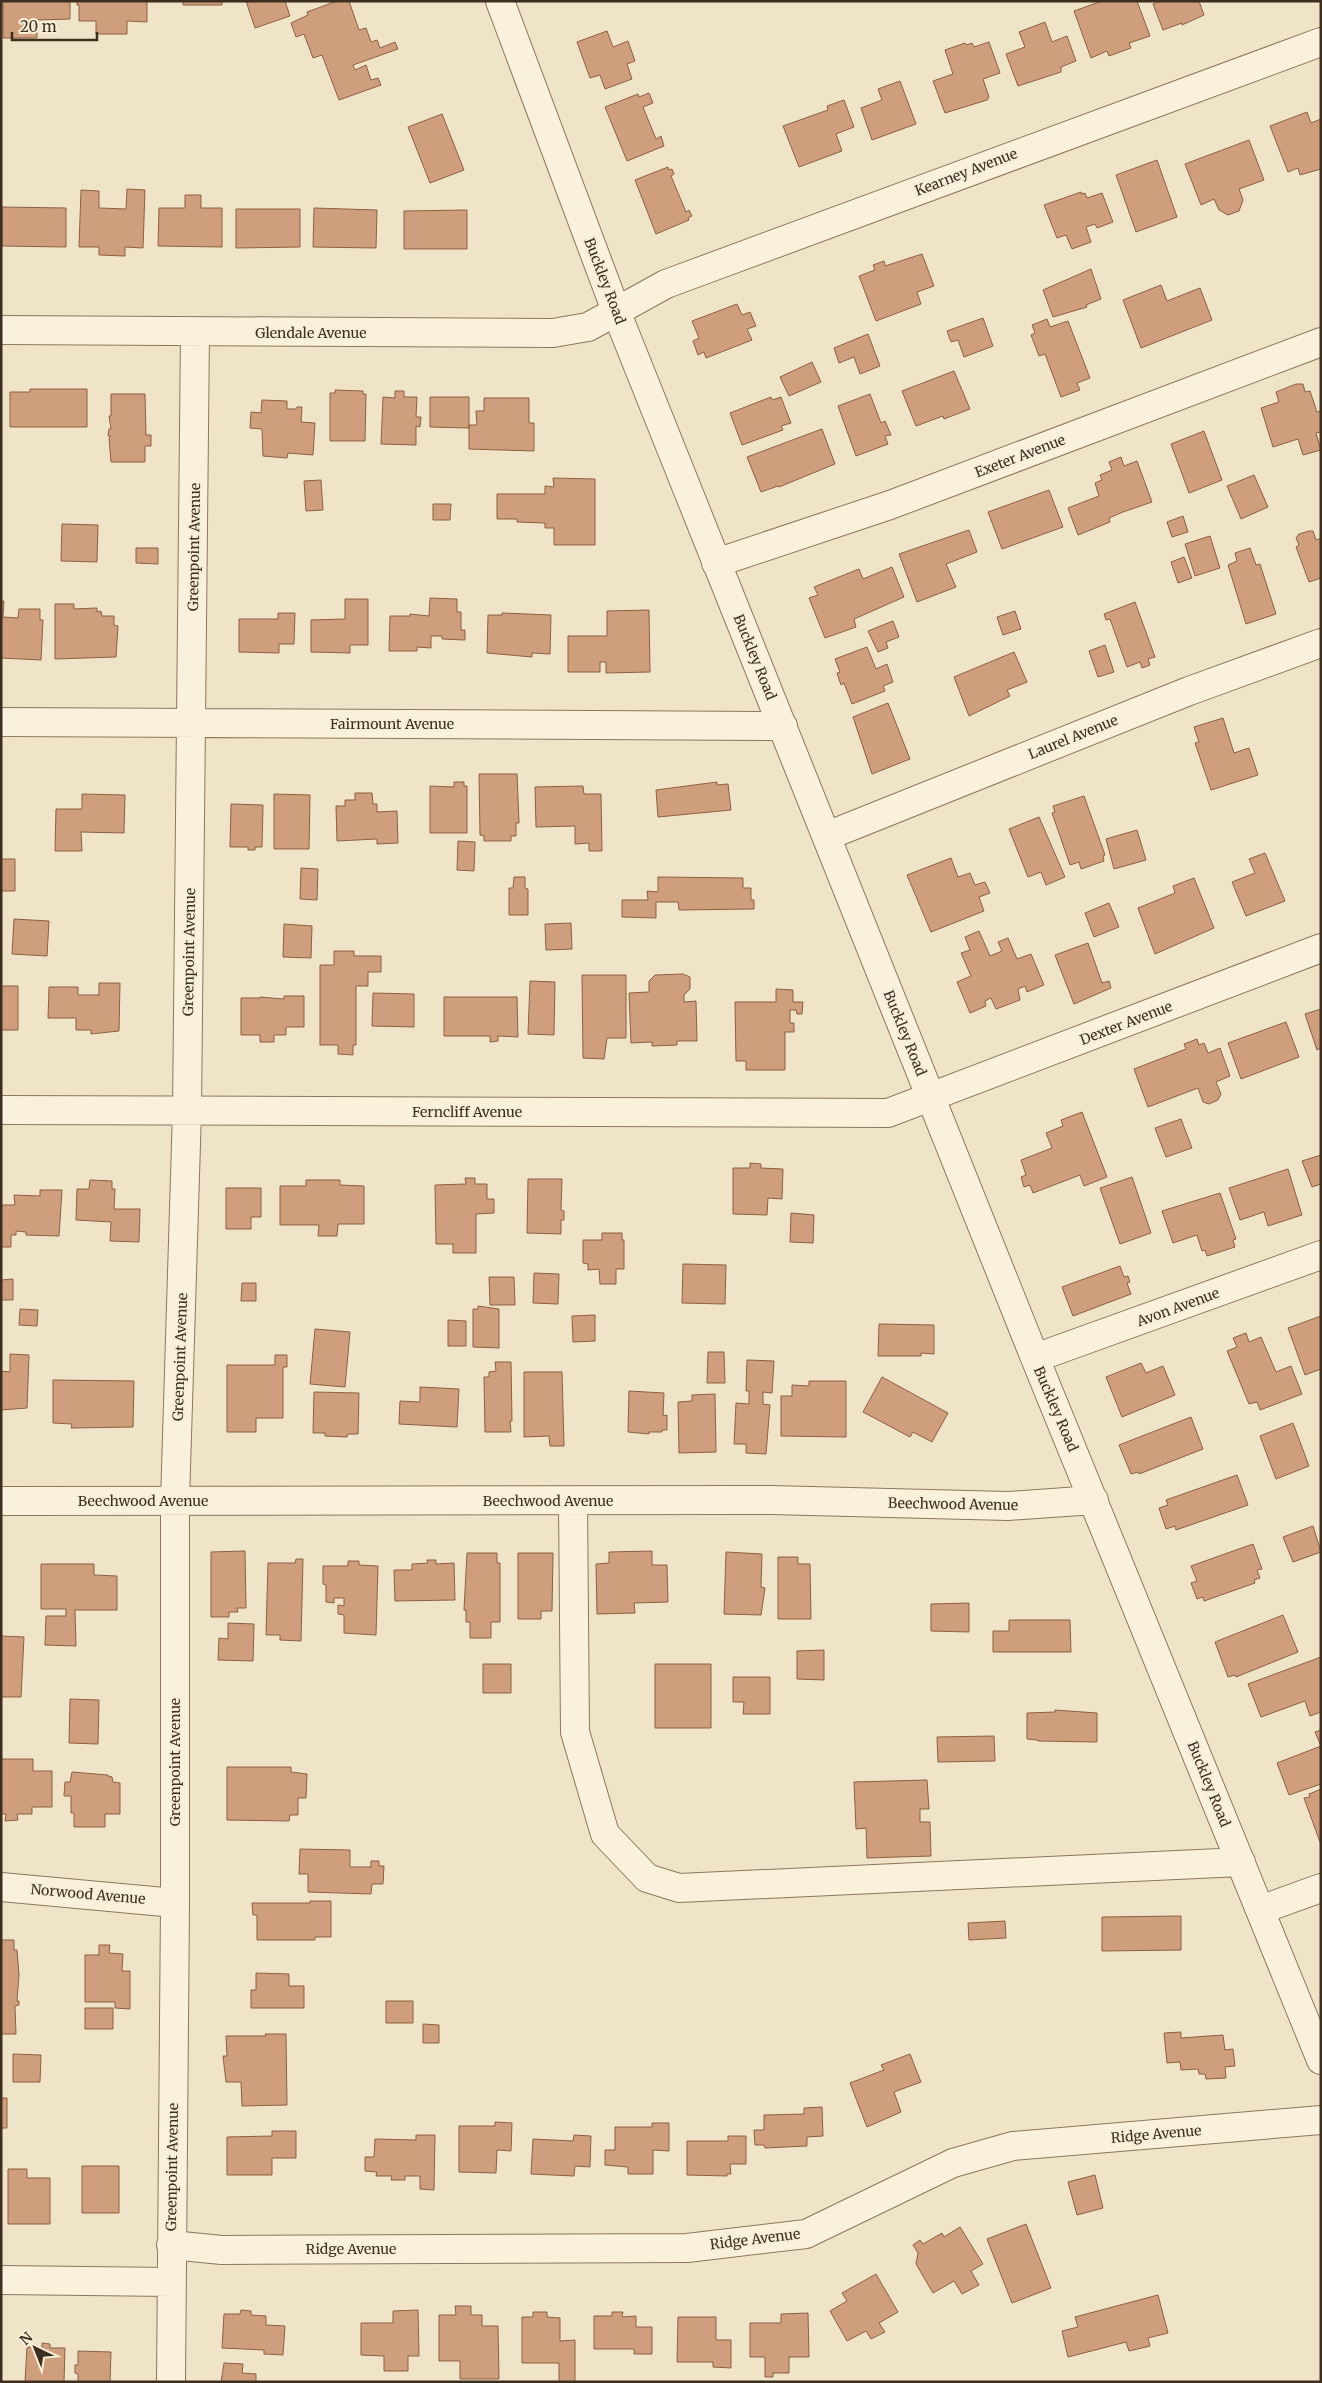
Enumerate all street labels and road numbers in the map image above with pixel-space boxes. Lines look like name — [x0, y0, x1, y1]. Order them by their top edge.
street label: Kearney Avenue — [912, 144, 1020, 200]
street label: Buckley Road — [580, 235, 630, 327]
street label: Glendale Avenue — [255, 324, 367, 342]
street label: Exeter Avenue — [972, 430, 1068, 482]
street label: Greenpoint Avenue — [184, 483, 204, 611]
street label: Buckley Road — [730, 611, 781, 703]
street label: Laurel Avenue — [1026, 711, 1120, 763]
street label: Fairmount Avenue — [330, 715, 454, 733]
street label: Greenpoint Avenue — [179, 888, 199, 1016]
street label: Buckley Road — [880, 987, 931, 1079]
street label: Dexter Avenue — [1077, 997, 1175, 1049]
street label: Ferncliff Avenue — [412, 1103, 522, 1121]
street label: Avon Avenue — [1133, 1284, 1222, 1331]
street label: Greenpoint Avenue — [169, 1293, 191, 1421]
street label: Buckley Road — [1030, 1364, 1082, 1455]
street label: Beechwood Avenue — [78, 1492, 208, 1510]
street label: Beechwood Avenue — [483, 1492, 613, 1510]
street label: Beechwood Avenue — [888, 1494, 1018, 1514]
street label: Greenpoint Avenue — [166, 1698, 184, 1826]
street label: Buckley Road — [1184, 1738, 1235, 1830]
street label: Norwood Avenue — [30, 1880, 146, 1908]
street label: Greenpoint Avenue — [162, 2103, 182, 2231]
street label: Ridge Avenue — [1110, 2121, 1202, 2147]
street label: Ridge Avenue — [709, 2225, 801, 2253]
street label: Ridge Avenue — [306, 2240, 396, 2258]

